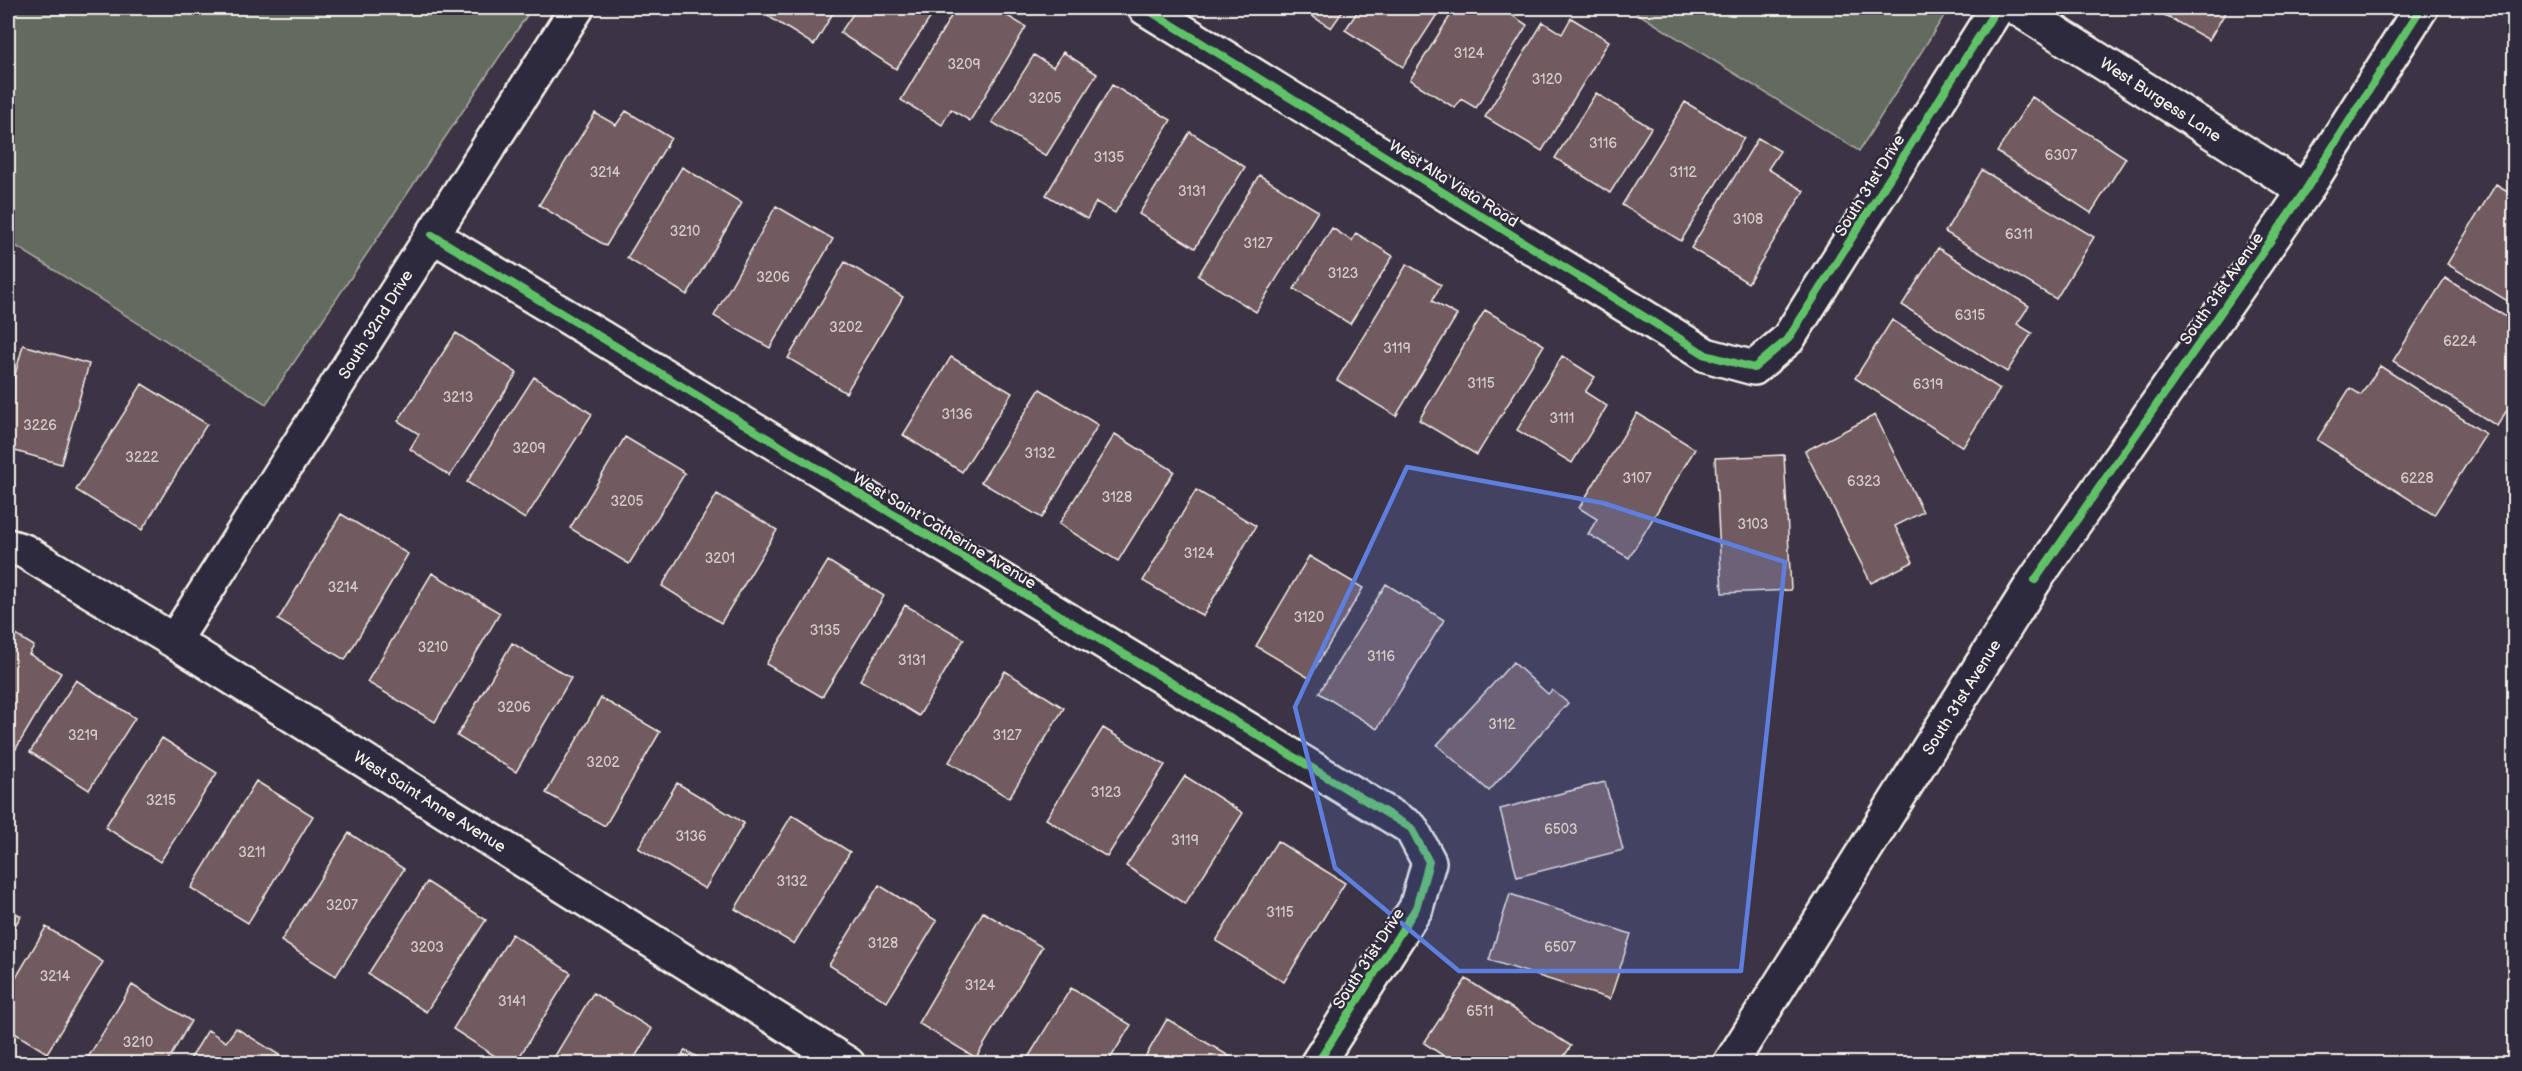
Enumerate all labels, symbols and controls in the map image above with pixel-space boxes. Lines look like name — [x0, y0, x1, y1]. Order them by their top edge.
house number: 3124 — [1454, 45, 1485, 62]
street label: West Burgess Lane — [2096, 54, 2225, 147]
house number: 3209 — [947, 56, 981, 73]
house number: 3120 — [1532, 71, 1562, 88]
house number: 3205 — [1028, 90, 1062, 107]
street label: South 31st Drive — [1831, 131, 1909, 240]
house number: 3116 — [1589, 135, 1617, 152]
street label: West Alta Vista Road — [1385, 137, 1521, 232]
house number: 6307 — [2045, 147, 2077, 164]
house number: 3135 — [1094, 149, 1124, 166]
house number: 3214 — [590, 164, 621, 181]
house number: 3112 — [1669, 164, 1698, 181]
house number: 3131 — [1178, 183, 1206, 200]
house number: 3108 — [1733, 211, 1763, 228]
house number: 3210 — [670, 223, 700, 240]
house number: 6311 — [2005, 226, 2033, 243]
street label: South 31st Avenue — [2176, 229, 2268, 349]
house number: 3127 — [1243, 235, 1273, 252]
house number: 3123 — [1328, 265, 1358, 282]
street label: South 32nd Drive — [335, 266, 418, 383]
house number: 3206 — [756, 269, 790, 286]
house number: 6315 — [1955, 307, 1985, 324]
house number: 3202 — [829, 319, 863, 336]
house number: 6224 — [2443, 333, 2477, 350]
house number: 3119 — [1383, 340, 1411, 357]
house number: 3115 — [1467, 375, 1495, 392]
house number: 6319 — [1913, 376, 1943, 393]
house number: 3213 — [443, 389, 473, 406]
house number: 3136 — [941, 406, 973, 423]
house number: 3111 — [1550, 410, 1574, 427]
house number: 3226 — [23, 417, 57, 434]
house number: 3209 — [512, 440, 546, 457]
house number: 3132 — [1025, 445, 1056, 462]
house number: 3222 — [125, 449, 159, 466]
street label: West Saint Catherine Avenue — [849, 469, 1040, 594]
house number: 3107 — [1622, 470, 1652, 487]
house number: 6228 — [2400, 470, 2434, 487]
house number: 6323 — [1847, 473, 1881, 490]
house number: 3128 — [1102, 489, 1132, 506]
house number: 3205 — [610, 493, 644, 510]
house number: 3103 — [1738, 516, 1768, 533]
house number: 3124 — [1184, 545, 1215, 562]
house number: 3201 — [705, 550, 735, 567]
house number: 3214 — [328, 579, 359, 596]
house number: 3120 — [1294, 609, 1324, 626]
house number: 3135 — [810, 622, 840, 639]
street label: South 31st Avenue — [1919, 636, 2006, 759]
house number: 3210 — [418, 639, 448, 656]
house number: 3116 — [1367, 648, 1395, 665]
house number: 3131 — [898, 652, 926, 669]
house number: 3206 — [497, 699, 531, 716]
house number: 3112 — [1488, 716, 1517, 733]
house number: 3219 — [68, 727, 98, 744]
house number: 3127 — [992, 727, 1022, 744]
street label: West Saint Anne Avenue — [350, 748, 509, 857]
house number: 3202 — [586, 754, 620, 771]
house number: 3123 — [1091, 784, 1121, 801]
house number: 3215 — [146, 792, 176, 809]
house number: 6503 — [1544, 821, 1578, 838]
house number: 3136 — [675, 828, 707, 845]
house number: 3119 — [1171, 832, 1199, 849]
house number: 3211 — [238, 844, 266, 861]
house number: 3132 — [777, 873, 808, 890]
house number: 3207 — [326, 897, 358, 914]
house number: 3115 — [1266, 904, 1294, 921]
street label: South 31st Drive — [1330, 904, 1409, 1013]
house number: 3128 — [868, 935, 898, 952]
house number: 3203 — [410, 939, 444, 956]
house number: 6507 — [1544, 939, 1576, 956]
house number: 3214 — [40, 968, 71, 985]
house number: 3124 — [965, 977, 996, 994]
house number: 3141 — [498, 993, 526, 1010]
house number: 6511 — [1466, 1003, 1494, 1020]
house number: 3210 — [123, 1034, 153, 1051]

